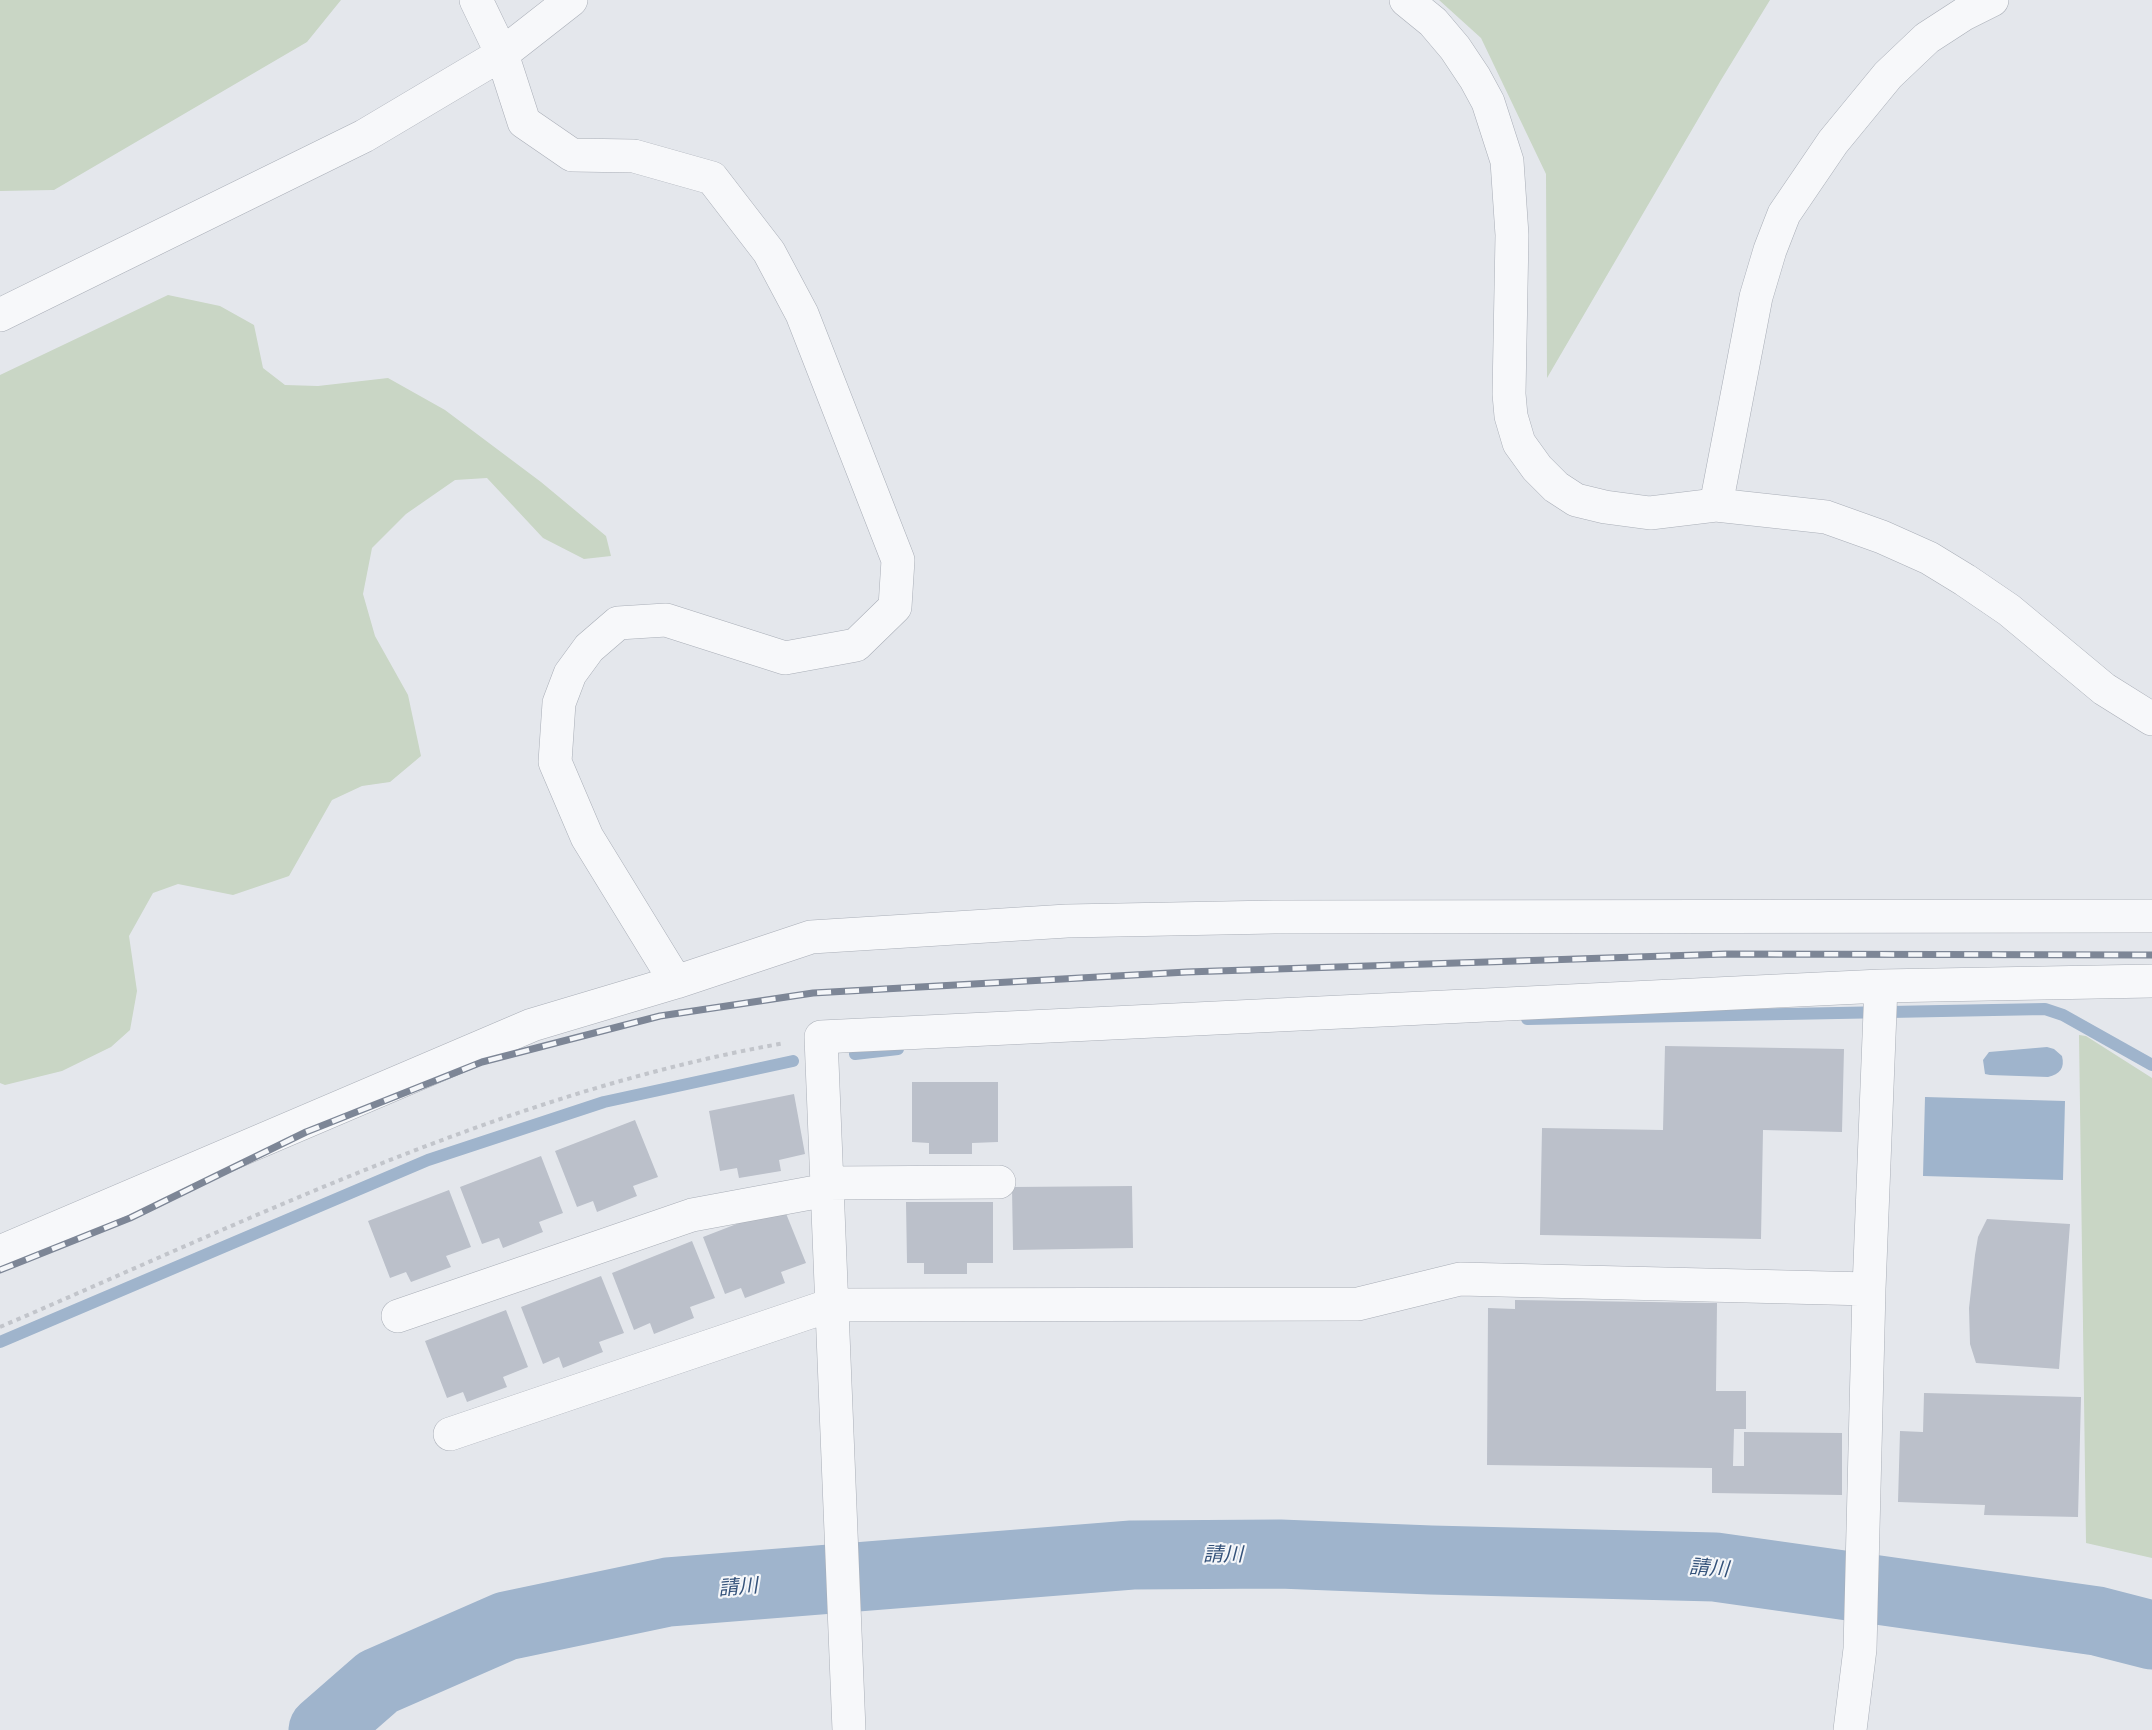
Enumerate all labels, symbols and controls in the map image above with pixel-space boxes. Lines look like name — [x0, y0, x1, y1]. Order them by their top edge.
water label: 請川 — [1203, 1542, 1243, 1566]
water label: 請川 — [1688, 1555, 1730, 1581]
water label: 請川 — [717, 1573, 759, 1601]

